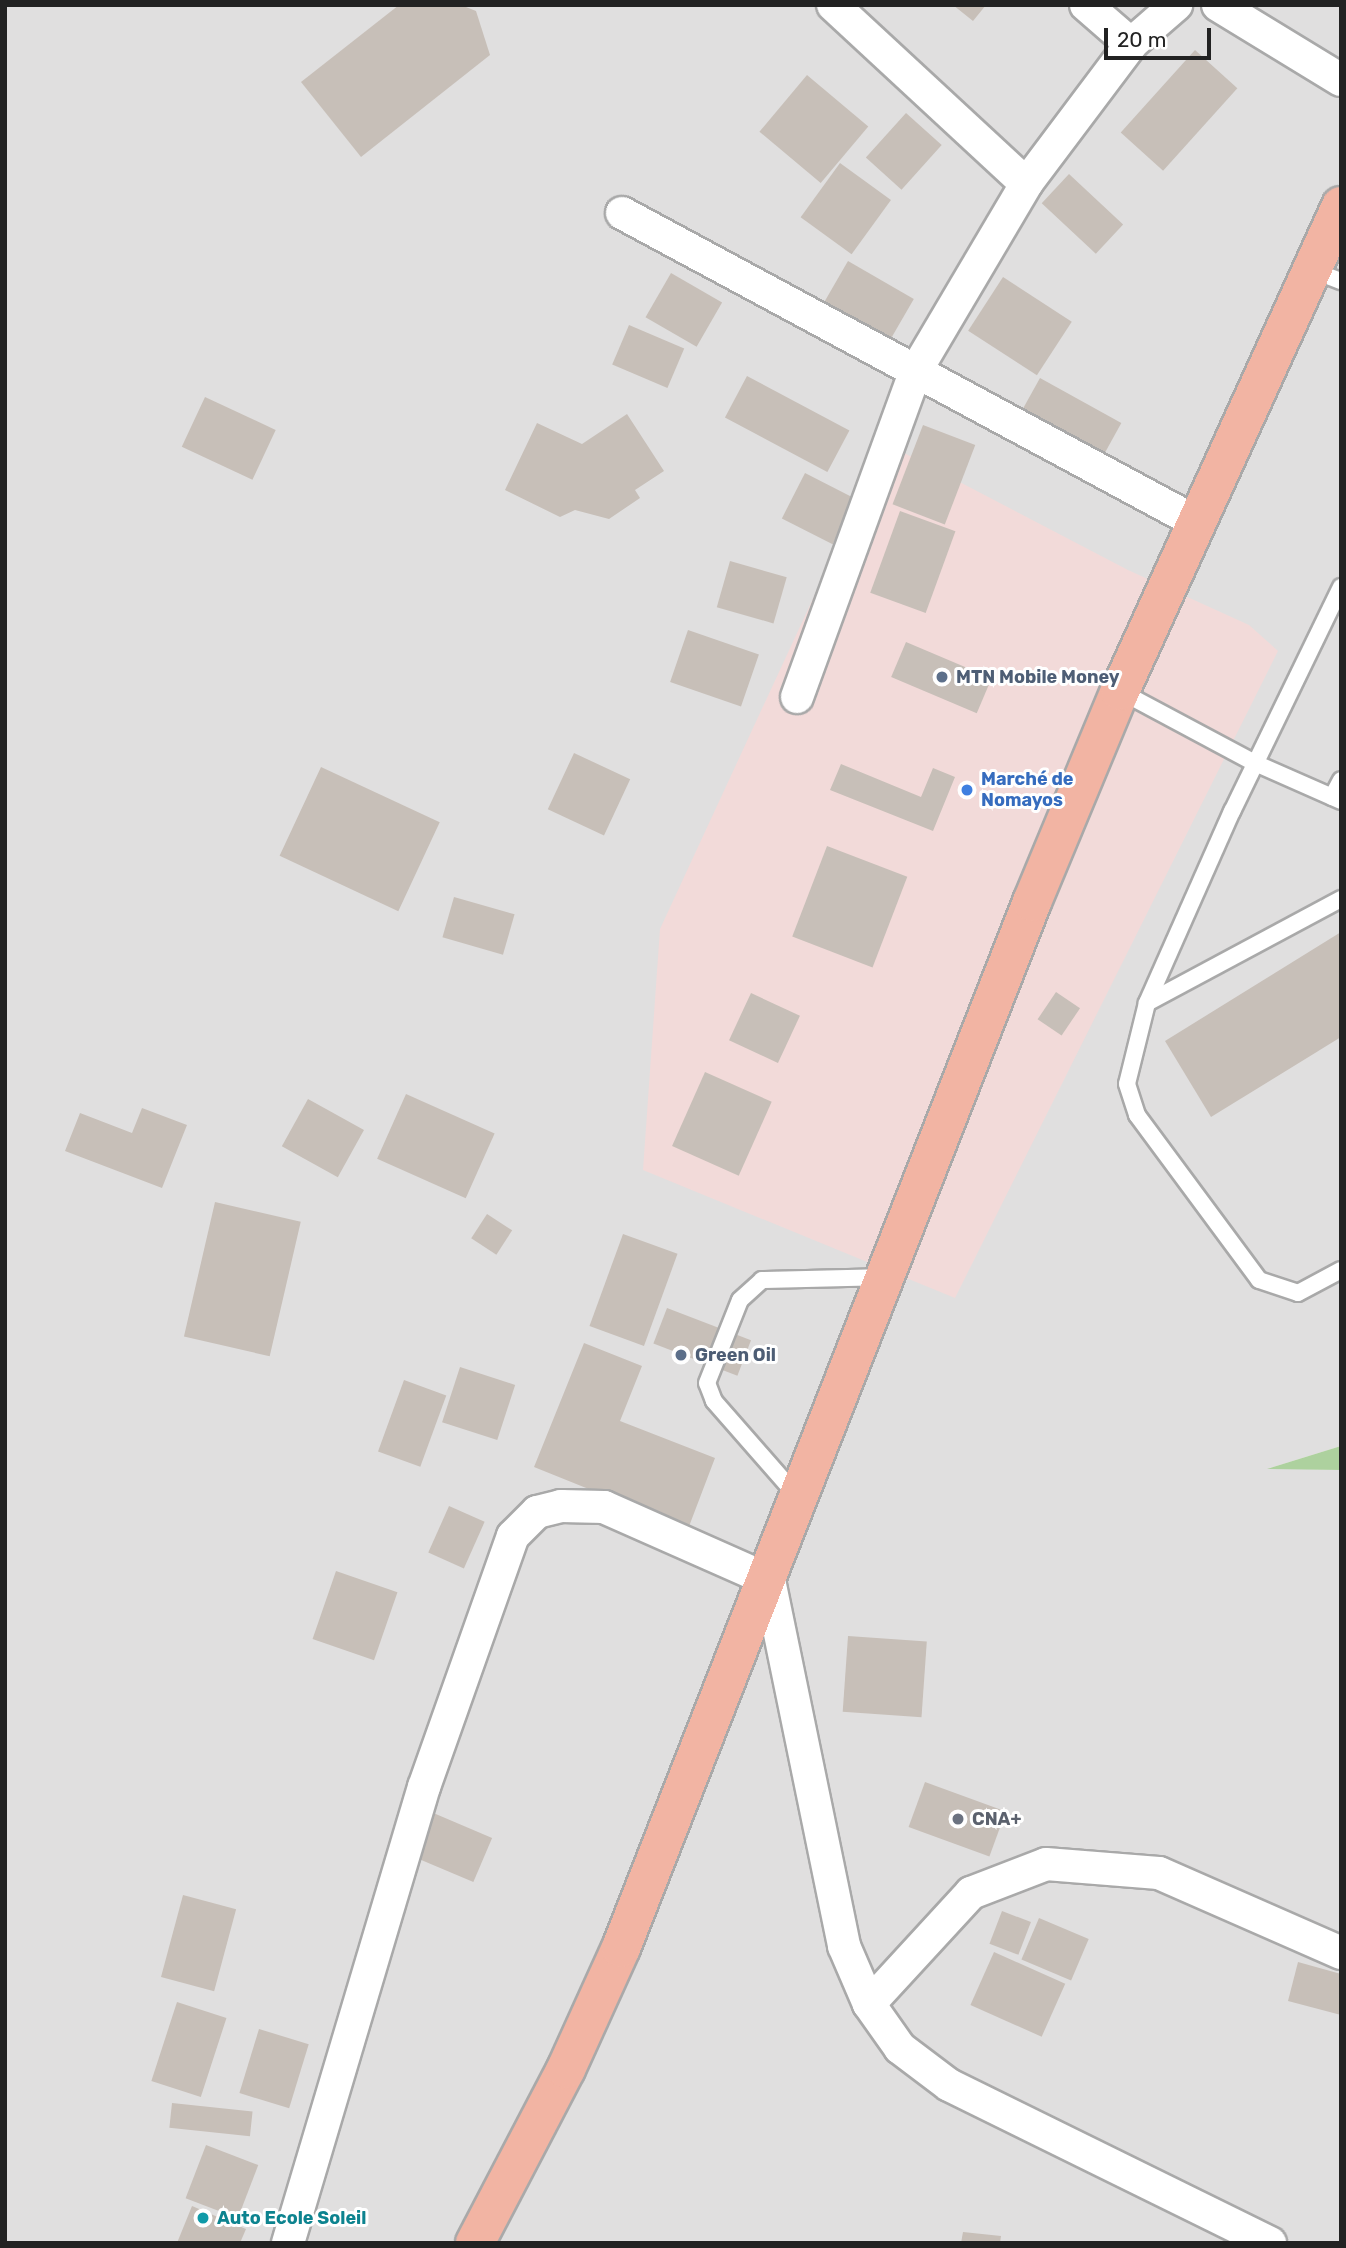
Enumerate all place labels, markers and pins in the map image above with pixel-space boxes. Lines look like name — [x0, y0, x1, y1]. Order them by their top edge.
place label: MTN Mobile Money — [956, 666, 1120, 688]
marker: MTN Mobile Money — [934, 669, 950, 685]
place label: Marché de Nomayos — [981, 769, 1074, 812]
marker: Marché de Nomayos — [959, 782, 975, 798]
place label: Green Oil — [695, 1344, 776, 1366]
marker: Green Oil — [673, 1347, 689, 1363]
place label: CNA+ — [972, 1808, 1021, 1830]
marker: CNA+ — [950, 1811, 966, 1827]
place label: Auto Ecole Soleil — [217, 2207, 366, 2229]
marker: Auto Ecole Soleil — [195, 2210, 211, 2226]

